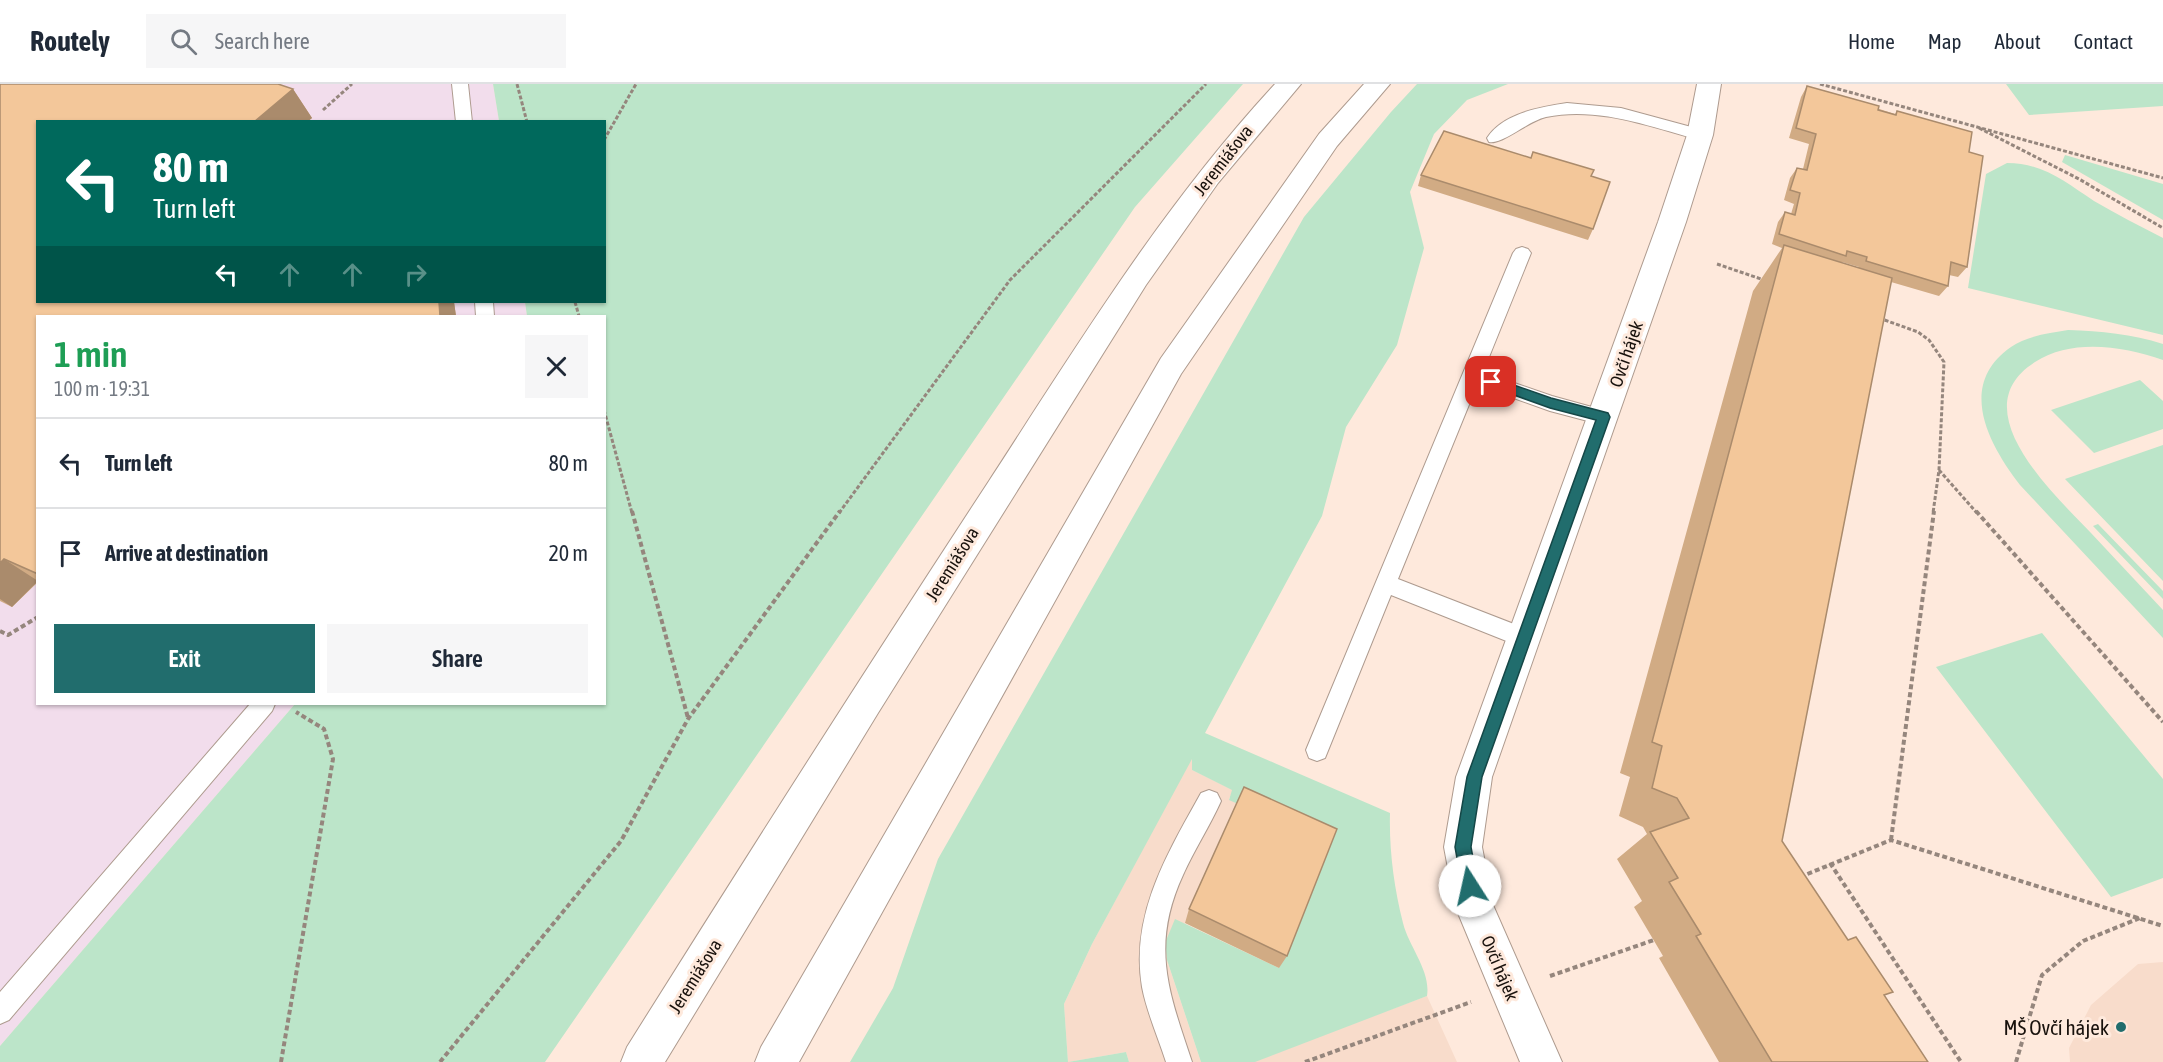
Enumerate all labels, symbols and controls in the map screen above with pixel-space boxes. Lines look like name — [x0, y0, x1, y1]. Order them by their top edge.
search box — [146, 14, 566, 68]
text: Routely — [30, 25, 110, 57]
icon: search — [167, 25, 200, 58]
text: Search here — [215, 28, 310, 54]
text: Home — [1848, 29, 1895, 53]
text: Map — [1928, 29, 1962, 53]
text: About — [1995, 29, 2041, 53]
text: Contact — [2074, 29, 2133, 53]
street label: Jeremiášova — [1189, 121, 1257, 199]
text: 80 m — [153, 143, 228, 191]
icon: left — [54, 144, 132, 222]
text: Turn left — [153, 193, 236, 224]
icon: left — [210, 258, 243, 291]
icon: ahead — [273, 258, 306, 291]
icon: ahead — [336, 258, 369, 291]
icon: right — [399, 258, 432, 291]
street label: Ovčí hájek — [1605, 318, 1647, 390]
text: 1 min — [54, 333, 128, 375]
button: close — [525, 335, 588, 398]
pin — [1465, 356, 1516, 407]
icon: arrive — [1474, 365, 1507, 398]
text: 100 m · 19:31 — [54, 377, 150, 400]
icon: left — [54, 447, 87, 480]
text: Turn left — [105, 450, 172, 476]
text: 80 m — [548, 450, 588, 476]
street label: Jeremiášova — [921, 523, 983, 605]
icon: arrive — [54, 537, 87, 570]
text: Arrive at destination — [105, 540, 268, 566]
text: 20 m — [548, 540, 588, 566]
button: Exit — [54, 624, 315, 693]
button: Share — [327, 624, 588, 693]
position arrow — [1438, 854, 1502, 918]
street label: Ovčí hájek — [1477, 932, 1523, 1004]
street label: Jeremiášova — [664, 935, 726, 1017]
place label: MŠ Ovčí hájek — [2003, 1015, 2109, 1039]
marker: MŠ Ovčí hájek — [2114, 1020, 2128, 1034]

